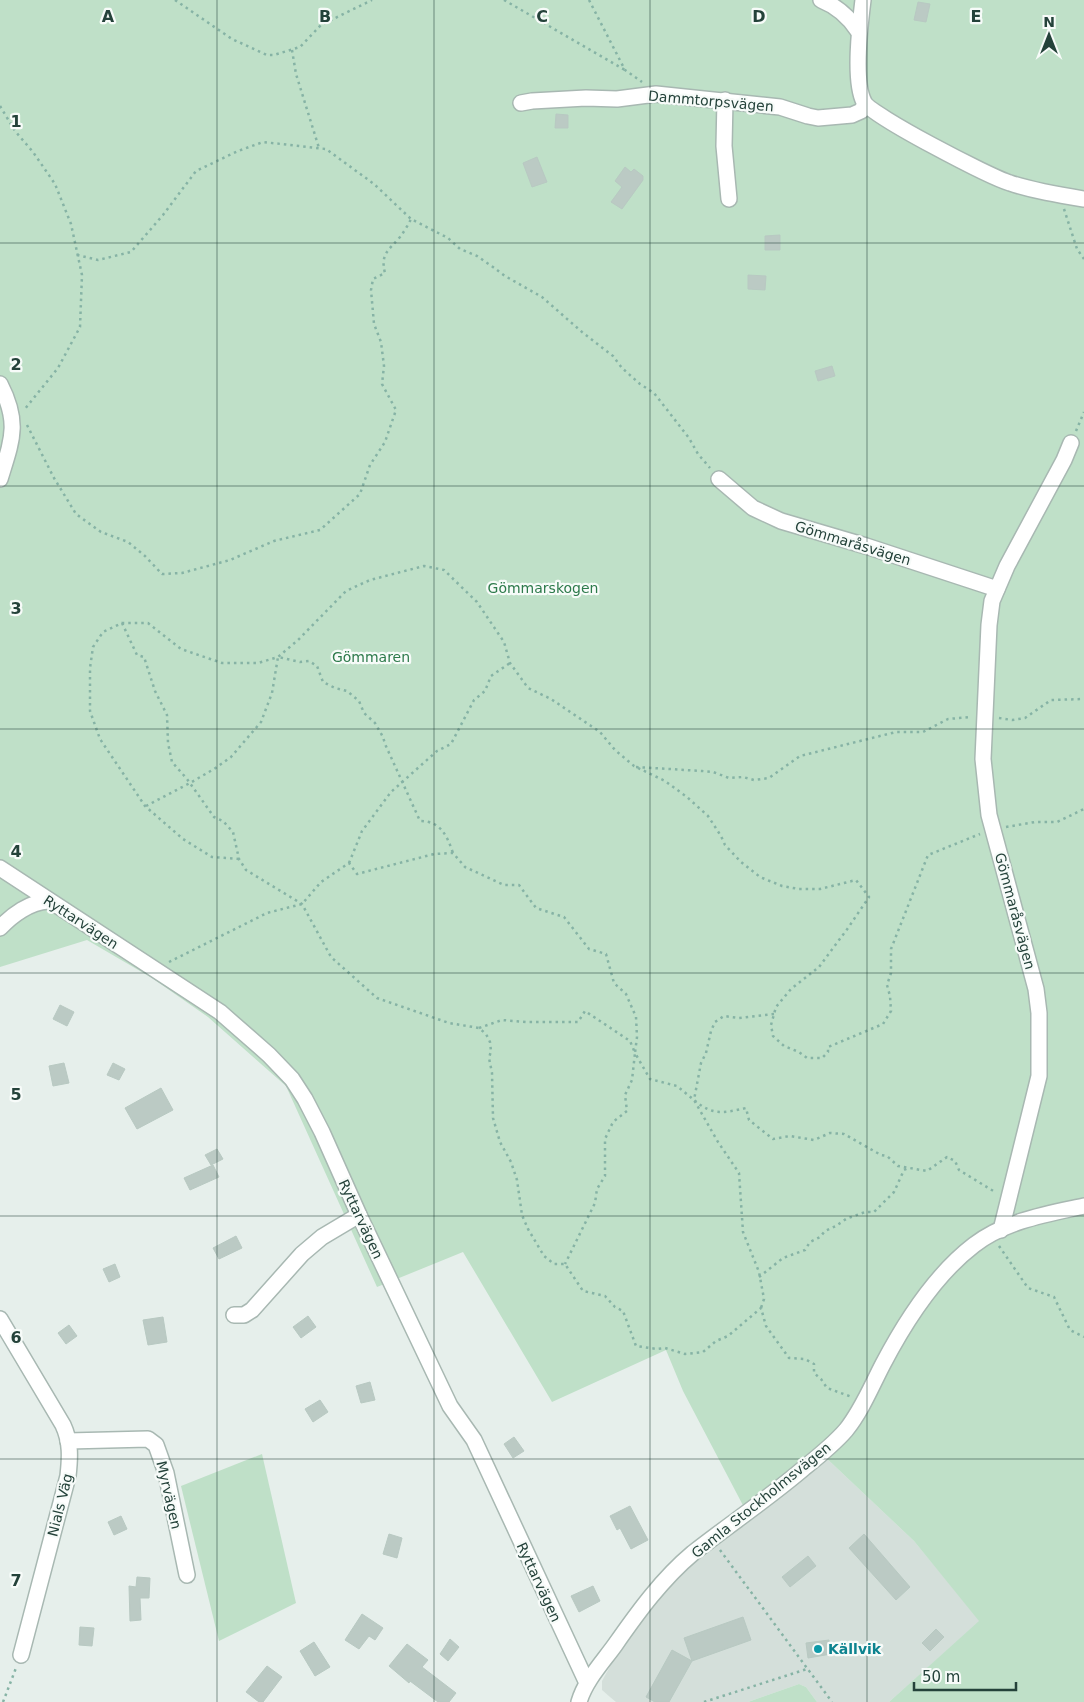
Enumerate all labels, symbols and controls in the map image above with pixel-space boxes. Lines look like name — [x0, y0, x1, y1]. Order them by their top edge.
text: A — [102, 7, 115, 26]
text: B — [319, 7, 331, 26]
text: C — [536, 7, 548, 26]
text: D — [752, 7, 766, 26]
text: E — [971, 7, 981, 26]
north arrow — [1024, 10, 1074, 60]
text: N — [1043, 14, 1055, 30]
street label: Dammtorpsvägen — [648, 88, 774, 114]
text: 1 — [10, 112, 22, 131]
text: 2 — [10, 355, 22, 374]
street label: Gömmaråsvägen — [793, 518, 913, 568]
park label: Gömmarskogen — [488, 580, 598, 596]
text: 3 — [10, 599, 22, 618]
park label: Gömmaren — [332, 649, 410, 665]
text: 4 — [10, 842, 22, 861]
street label: Gömmaråsvägen — [992, 851, 1038, 971]
street label: Ryttarvägen — [41, 892, 121, 952]
text: 5 — [10, 1085, 22, 1104]
street label: Ryttarvägen — [336, 1177, 386, 1261]
text: 6 — [10, 1328, 22, 1347]
street label: Gamla Stockholmsvägen — [688, 1439, 834, 1561]
street label: Myrvägen — [153, 1459, 185, 1531]
street label: Nials Väg — [44, 1472, 76, 1538]
street label: Ryttarvägen — [514, 1540, 564, 1624]
text: 7 — [10, 1571, 22, 1590]
place label: Källvik — [828, 1641, 882, 1657]
marker: Källvik — [812, 1643, 824, 1655]
scale bar — [914, 1660, 1016, 1692]
text: 50 m — [922, 1668, 960, 1686]

